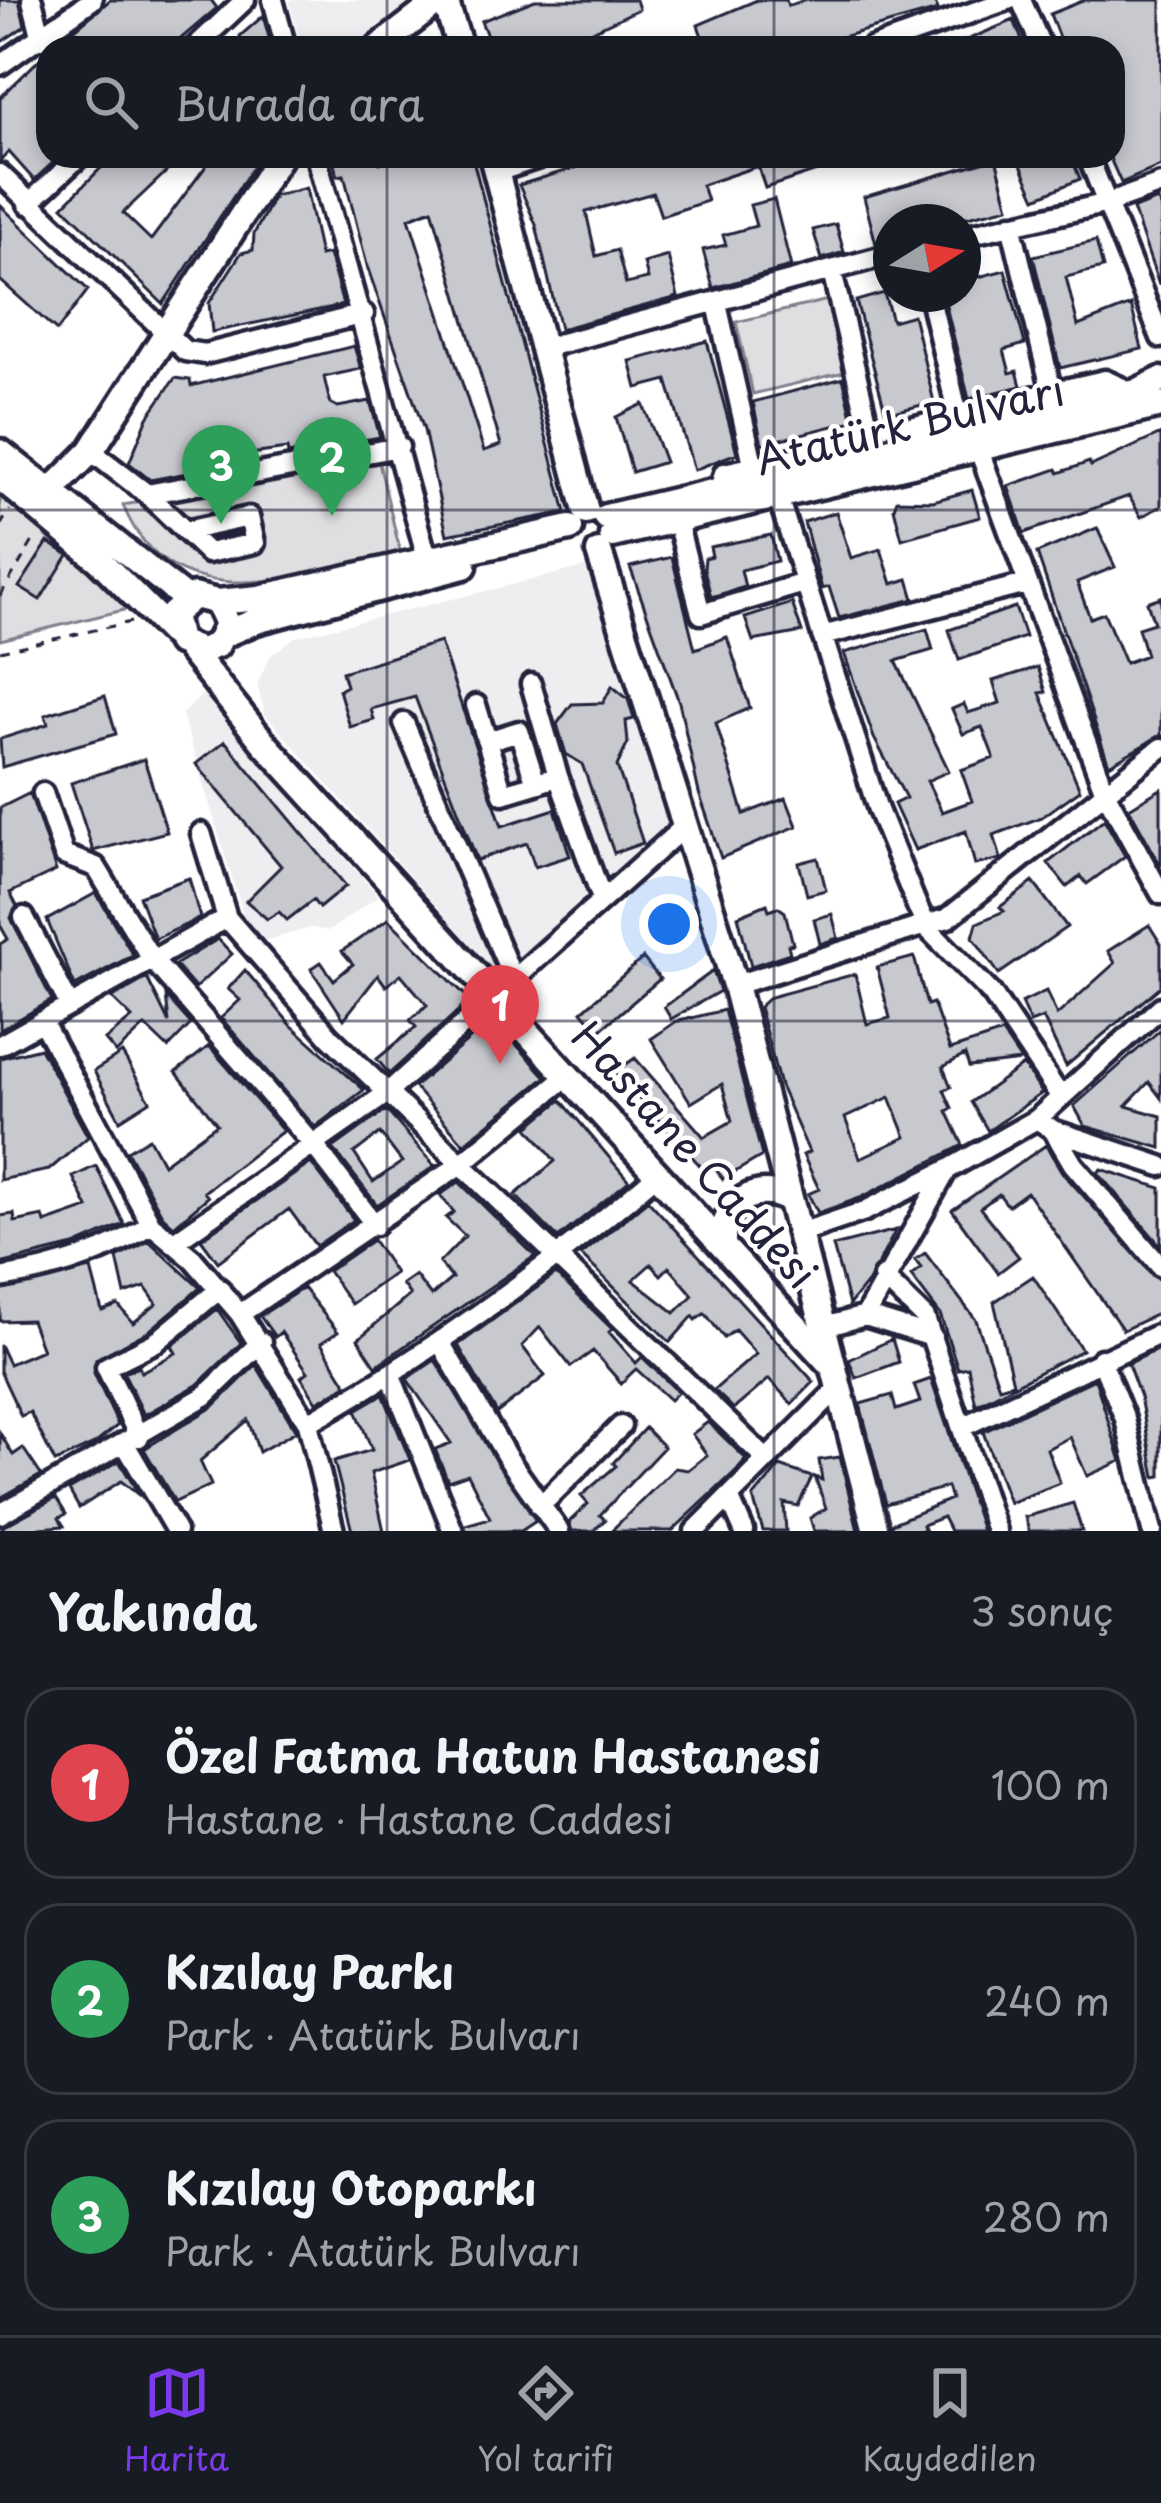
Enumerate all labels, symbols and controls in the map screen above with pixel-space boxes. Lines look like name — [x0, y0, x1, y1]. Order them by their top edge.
search box — [36, 36, 1125, 168]
text: Burada ara — [174, 68, 424, 136]
icon: search — [78, 69, 144, 135]
north arrow — [873, 204, 981, 312]
street label: Atatürk Bulvarı — [749, 356, 1070, 489]
pin: 2 — [293, 417, 371, 516]
pin: 3 — [182, 425, 260, 524]
your location — [639, 894, 699, 954]
pin: 1 — [461, 965, 539, 1064]
street label: Hastane Caddesi — [558, 1005, 833, 1301]
text: Yakında — [48, 1571, 258, 1648]
text: 3 sonuç — [970, 1580, 1113, 1639]
text: Özel Fatma Hatun Hastanesi — [165, 1720, 821, 1788]
text: 1 — [81, 1754, 99, 1813]
text: 100 m — [991, 1754, 1110, 1813]
text: Hastane · Hastane Caddesi — [165, 1788, 673, 1847]
text: Kızılay Parkı — [165, 1936, 454, 2004]
text: 2 — [76, 1970, 104, 2029]
text: 240 m — [984, 1970, 1110, 2029]
text: Park · Atatürk Bulvarı — [165, 2004, 581, 2063]
text: Kızılay Otoparkı — [165, 2152, 536, 2220]
text: 3 — [77, 2186, 103, 2245]
text: 280 m — [983, 2186, 1110, 2245]
text: Park · Atatürk Bulvarı — [165, 2220, 581, 2279]
tab: Harita — [124, 2360, 229, 2482]
tab: Yol tarifi — [477, 2360, 614, 2482]
tab: Kaydedilen — [863, 2360, 1037, 2482]

